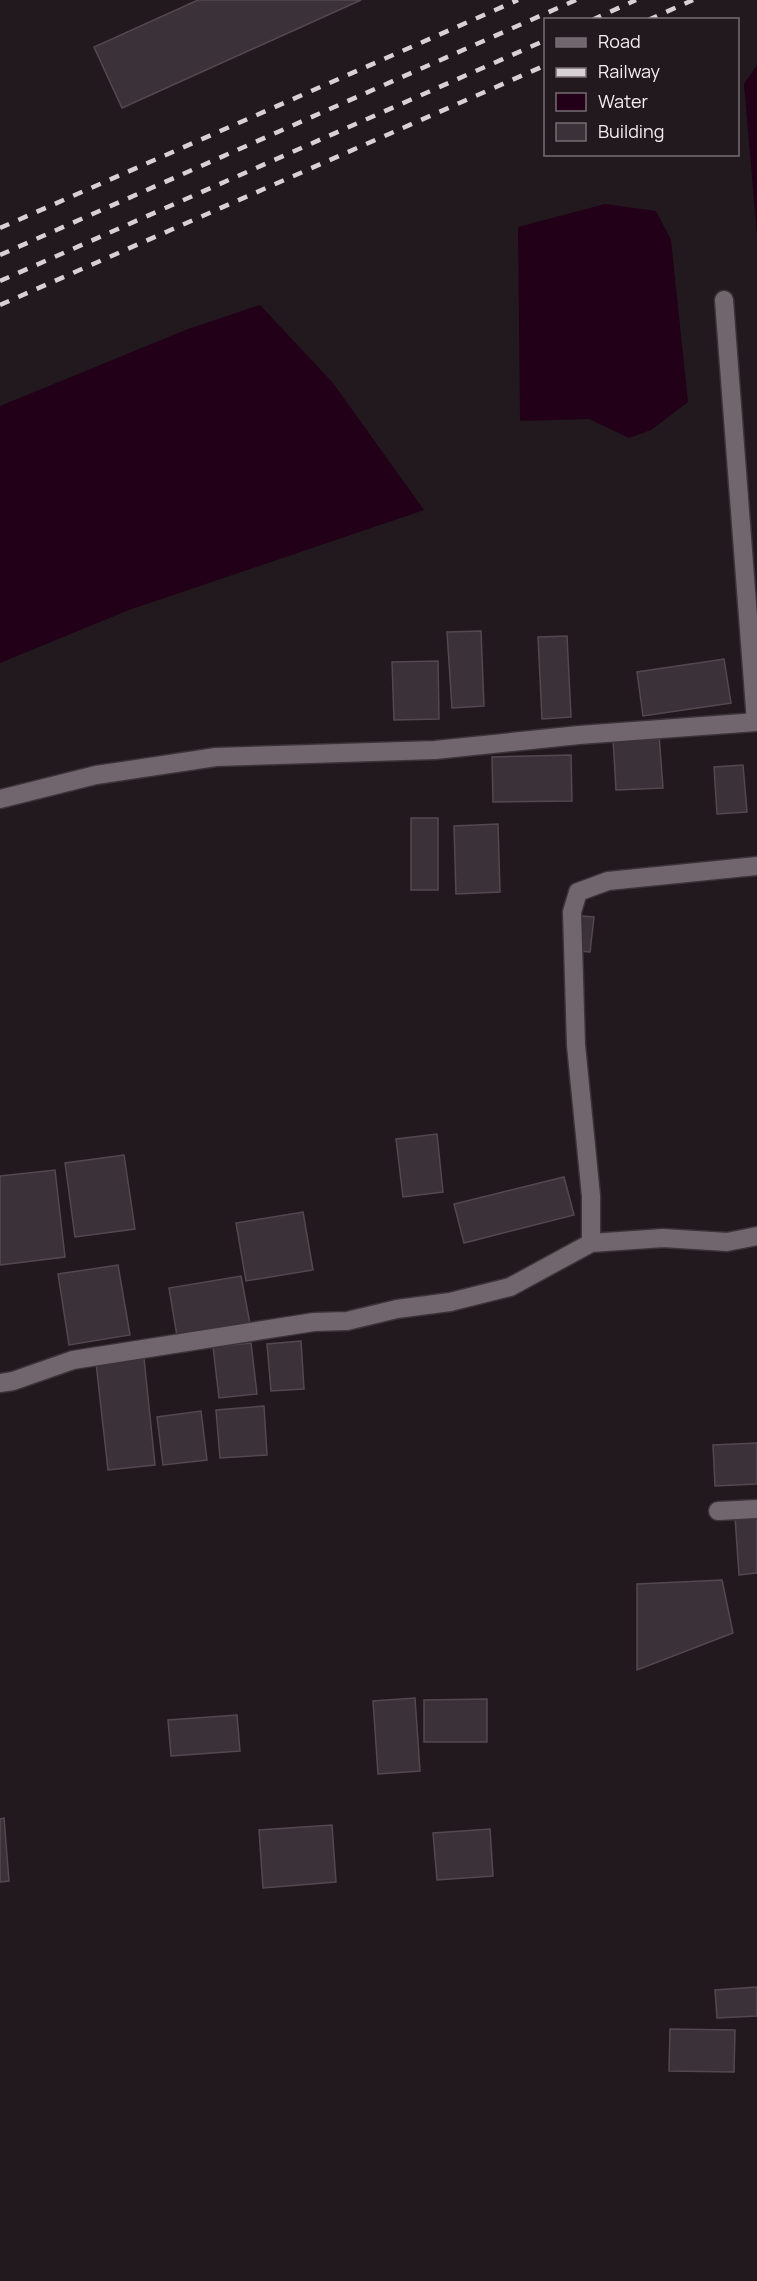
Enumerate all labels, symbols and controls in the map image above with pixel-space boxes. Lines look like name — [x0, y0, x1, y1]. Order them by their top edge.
legend — [544, 18, 739, 156]
text: Road — [598, 29, 641, 53]
text: Railway — [598, 59, 660, 83]
text: Water — [598, 89, 648, 113]
text: Building — [598, 119, 664, 143]

